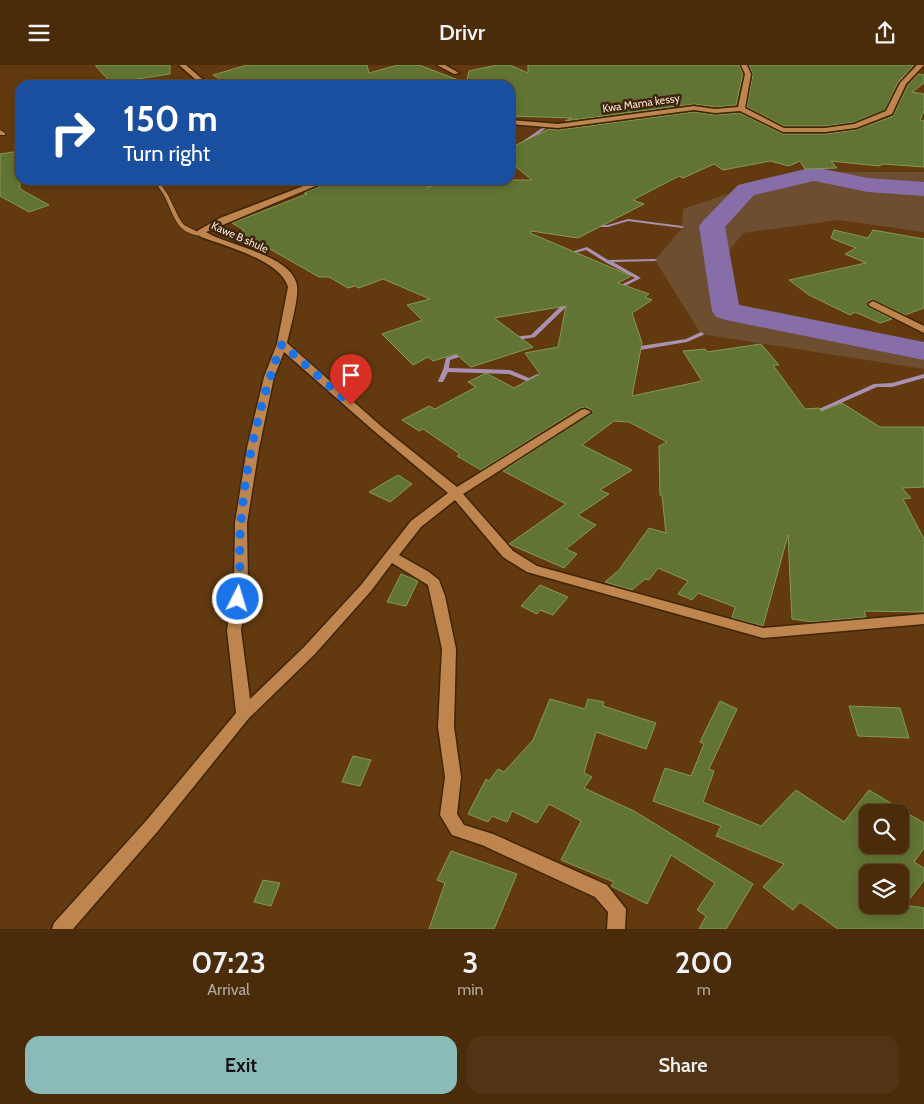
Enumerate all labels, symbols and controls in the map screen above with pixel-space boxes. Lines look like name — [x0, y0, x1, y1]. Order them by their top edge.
icon: menu — [25, 19, 53, 47]
text: Drivr — [439, 19, 485, 46]
icon: share — [871, 19, 899, 47]
street label: Kwa Mama kessy — [601, 91, 681, 115]
text: 150 m — [123, 97, 218, 140]
icon: right — [40, 100, 105, 165]
text: Turn right — [123, 140, 210, 167]
street label: Kawe B shule — [209, 218, 271, 256]
pin — [330, 354, 372, 405]
icon: arrive — [337, 361, 365, 389]
position arrow — [211, 572, 263, 624]
map controls — [859, 804, 909, 914]
button: search — [859, 804, 909, 854]
button: layers — [859, 864, 909, 914]
text: 07:23 — [191, 944, 266, 981]
text: 3 — [462, 944, 478, 981]
text: 200 — [675, 944, 733, 981]
text: Arrival — [207, 980, 250, 999]
text: min — [457, 980, 484, 999]
text: m — [697, 980, 711, 999]
button: Exit — [25, 1036, 457, 1094]
button: Share — [467, 1036, 899, 1094]

